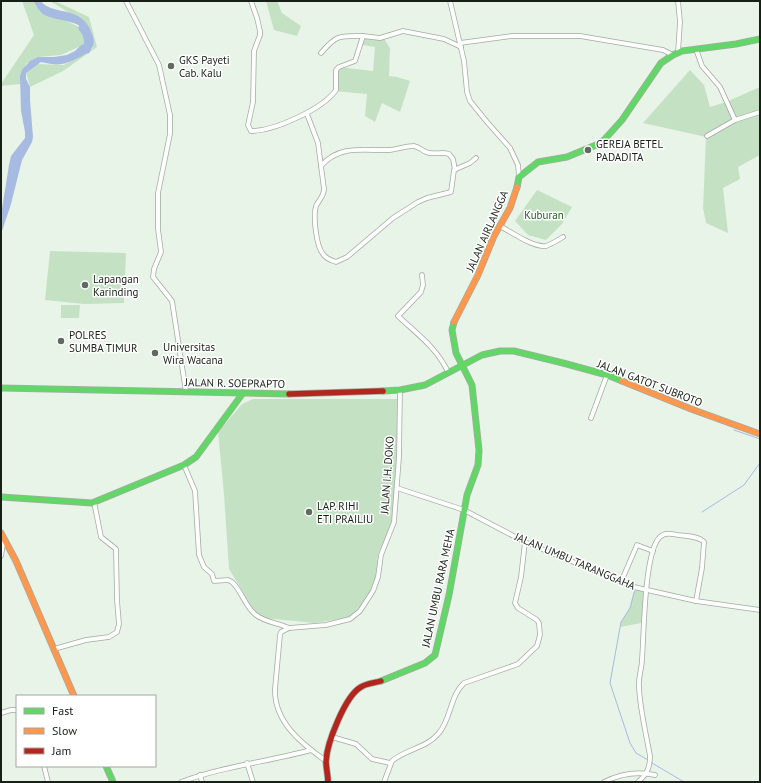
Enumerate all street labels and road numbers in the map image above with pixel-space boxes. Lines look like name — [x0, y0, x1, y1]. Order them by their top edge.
street label: JALAN AIRLANGGA — [462, 188, 511, 275]
street label: JALAN GATOT SUBROTO — [595, 356, 704, 409]
street label: JALAN R. SOEPRAPTO — [184, 375, 285, 391]
street label: JALAN I.H. DOKO — [377, 436, 397, 515]
street label: JALAN UMBU RARA MEHA — [418, 527, 458, 650]
street label: JALAN UMBU TARANGGAHA — [512, 529, 638, 593]

